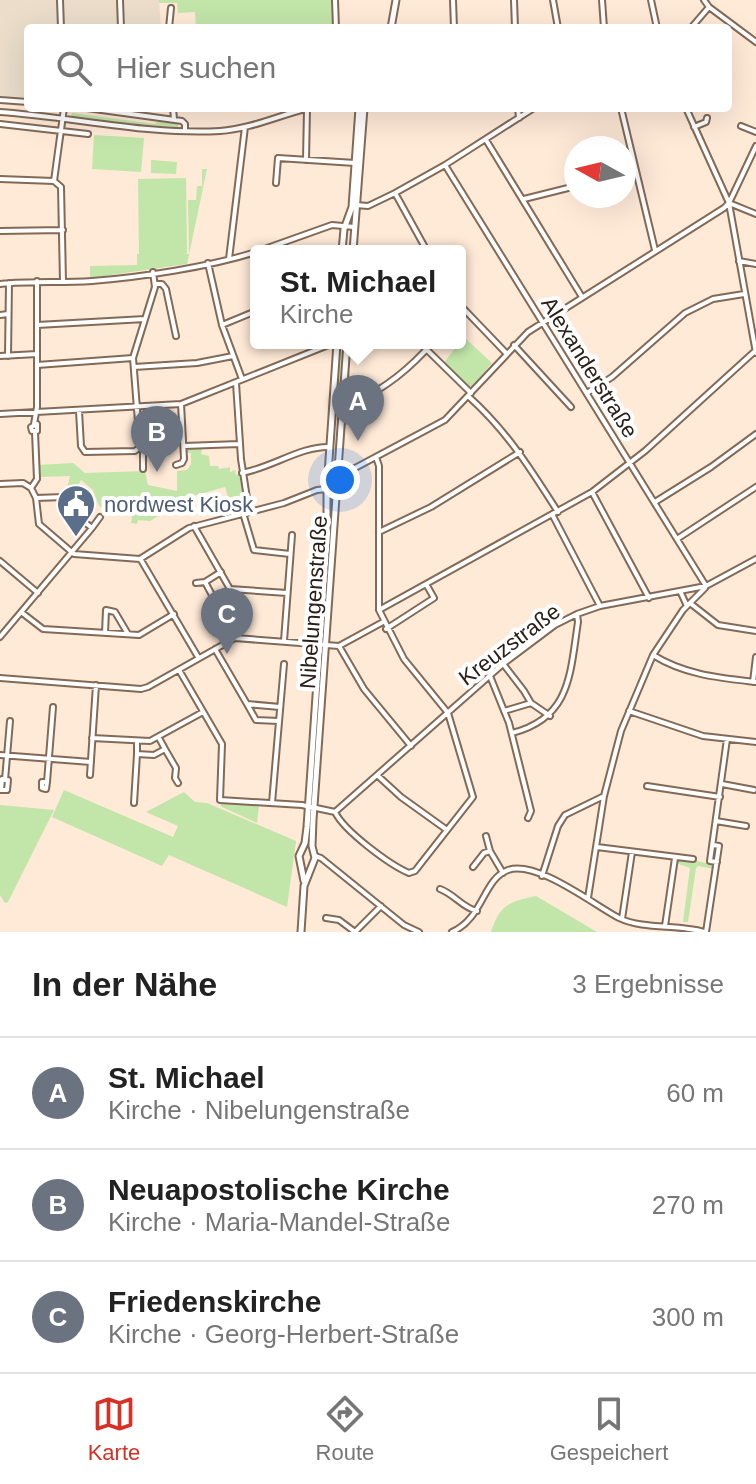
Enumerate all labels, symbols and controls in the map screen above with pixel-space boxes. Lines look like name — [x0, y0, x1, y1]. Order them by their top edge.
search box — [24, 24, 732, 112]
icon: search — [52, 46, 96, 90]
text: Hier suchen — [116, 51, 276, 84]
north arrow — [564, 136, 636, 208]
popup — [250, 245, 466, 349]
text: St. Michael — [280, 265, 436, 298]
street label: Alexanderstraße — [536, 292, 643, 442]
text: Kirche — [280, 299, 353, 329]
pin: A — [332, 375, 384, 441]
pin: B — [131, 406, 183, 472]
your location — [320, 460, 360, 500]
public building icon: nordwest Kiosk — [55, 483, 97, 538]
place label: nordwest Kiosk — [104, 492, 254, 517]
street label: Nibelungenstraße — [295, 515, 332, 690]
pin: C — [201, 588, 253, 654]
street label: Kreuzstraße — [454, 598, 565, 690]
text: In der Nähe — [32, 965, 217, 1003]
text: 3 Ergebnisse — [572, 969, 724, 999]
text: St. Michael — [108, 1061, 265, 1094]
text: A — [49, 1078, 67, 1108]
text: 60 m — [666, 1078, 724, 1108]
text: Kirche · Nibelungenstraße — [108, 1095, 410, 1125]
text: Neuapostolische Kirche — [108, 1173, 450, 1206]
text: B — [49, 1190, 67, 1220]
text: 270 m — [652, 1190, 724, 1220]
text: Kirche · Maria-Mandel-Straße — [108, 1207, 450, 1237]
text: Friedenskirche — [108, 1285, 321, 1318]
text: C — [49, 1302, 67, 1332]
text: 300 m — [652, 1302, 724, 1332]
text: Kirche · Georg-Herbert-Straße — [108, 1319, 459, 1349]
tab: Karte — [88, 1392, 140, 1466]
tab: Route — [316, 1392, 374, 1466]
tab: Gespeichert — [550, 1392, 668, 1466]

